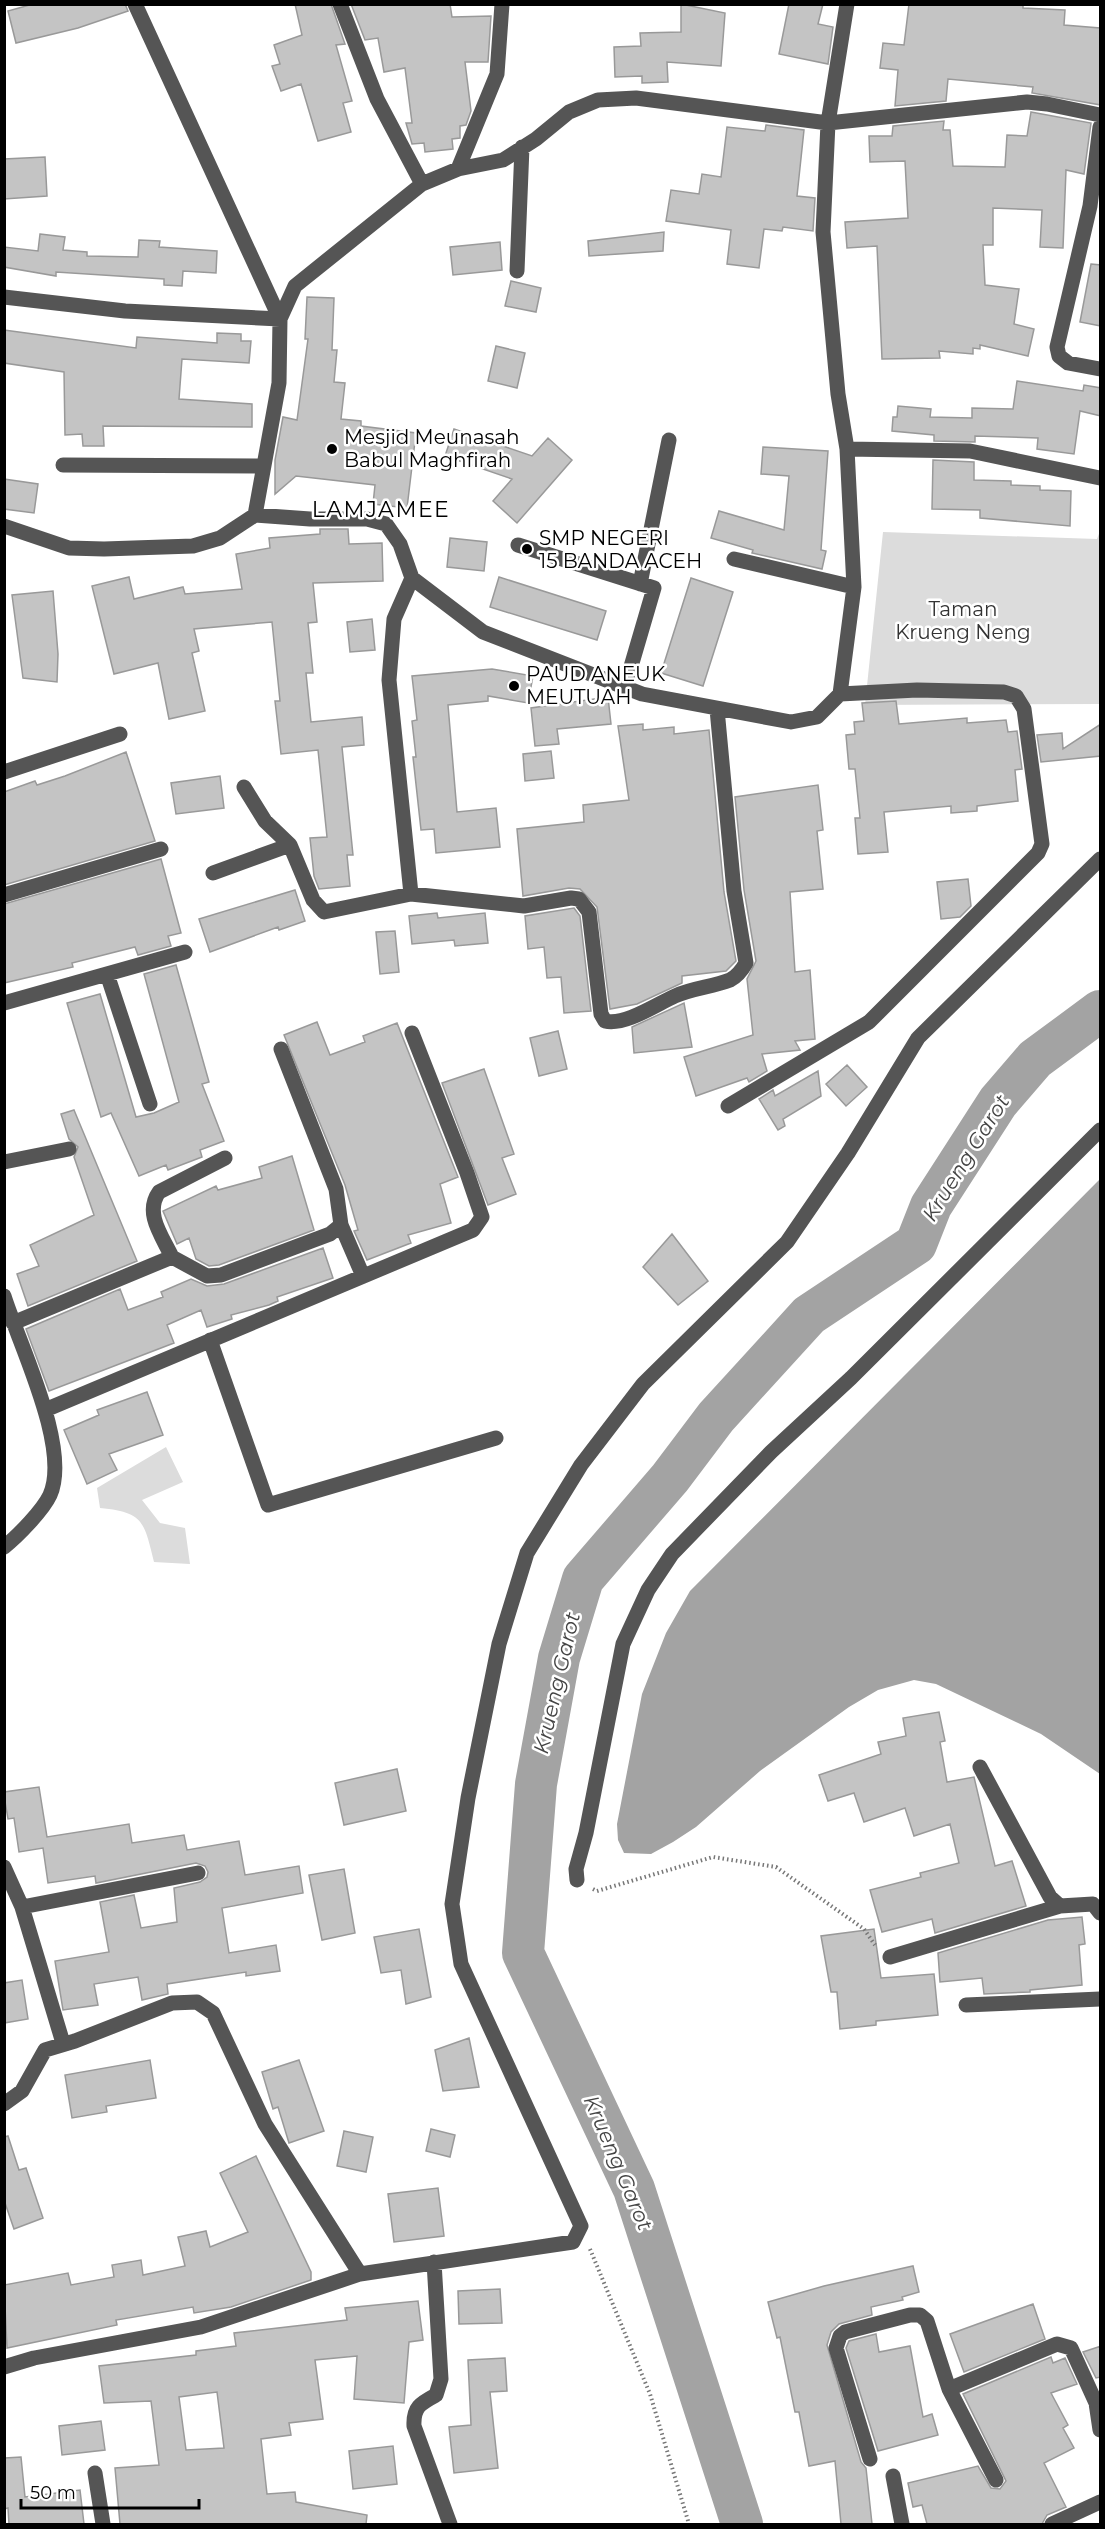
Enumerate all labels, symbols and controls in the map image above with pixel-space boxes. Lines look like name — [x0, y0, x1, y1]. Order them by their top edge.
place label: Mesjid Meunasah Babul Maghfirah — [344, 425, 520, 472]
marker: Mesjid Meunasah Babul Maghfirah — [325, 442, 339, 456]
district label: LAMJAMEE — [312, 496, 450, 523]
place label: SMP NEGERI 15 BANDA ACEH — [539, 526, 702, 573]
marker: SMP NEGERI 15 BANDA ACEH — [520, 542, 534, 556]
park label: Taman Krueng Neng — [895, 597, 1031, 644]
place label: PAUD ANEUK MEUTUAH — [526, 662, 666, 709]
marker: PAUD ANEUK MEUTUAH — [507, 679, 521, 693]
water label: Krueng Garot — [917, 1090, 1015, 1226]
water label: Krueng Garot — [528, 1609, 585, 1756]
water label: Krueng Garot — [579, 2091, 658, 2235]
scale bar — [21, 2472, 200, 2510]
text: 50 m — [30, 2482, 76, 2504]

